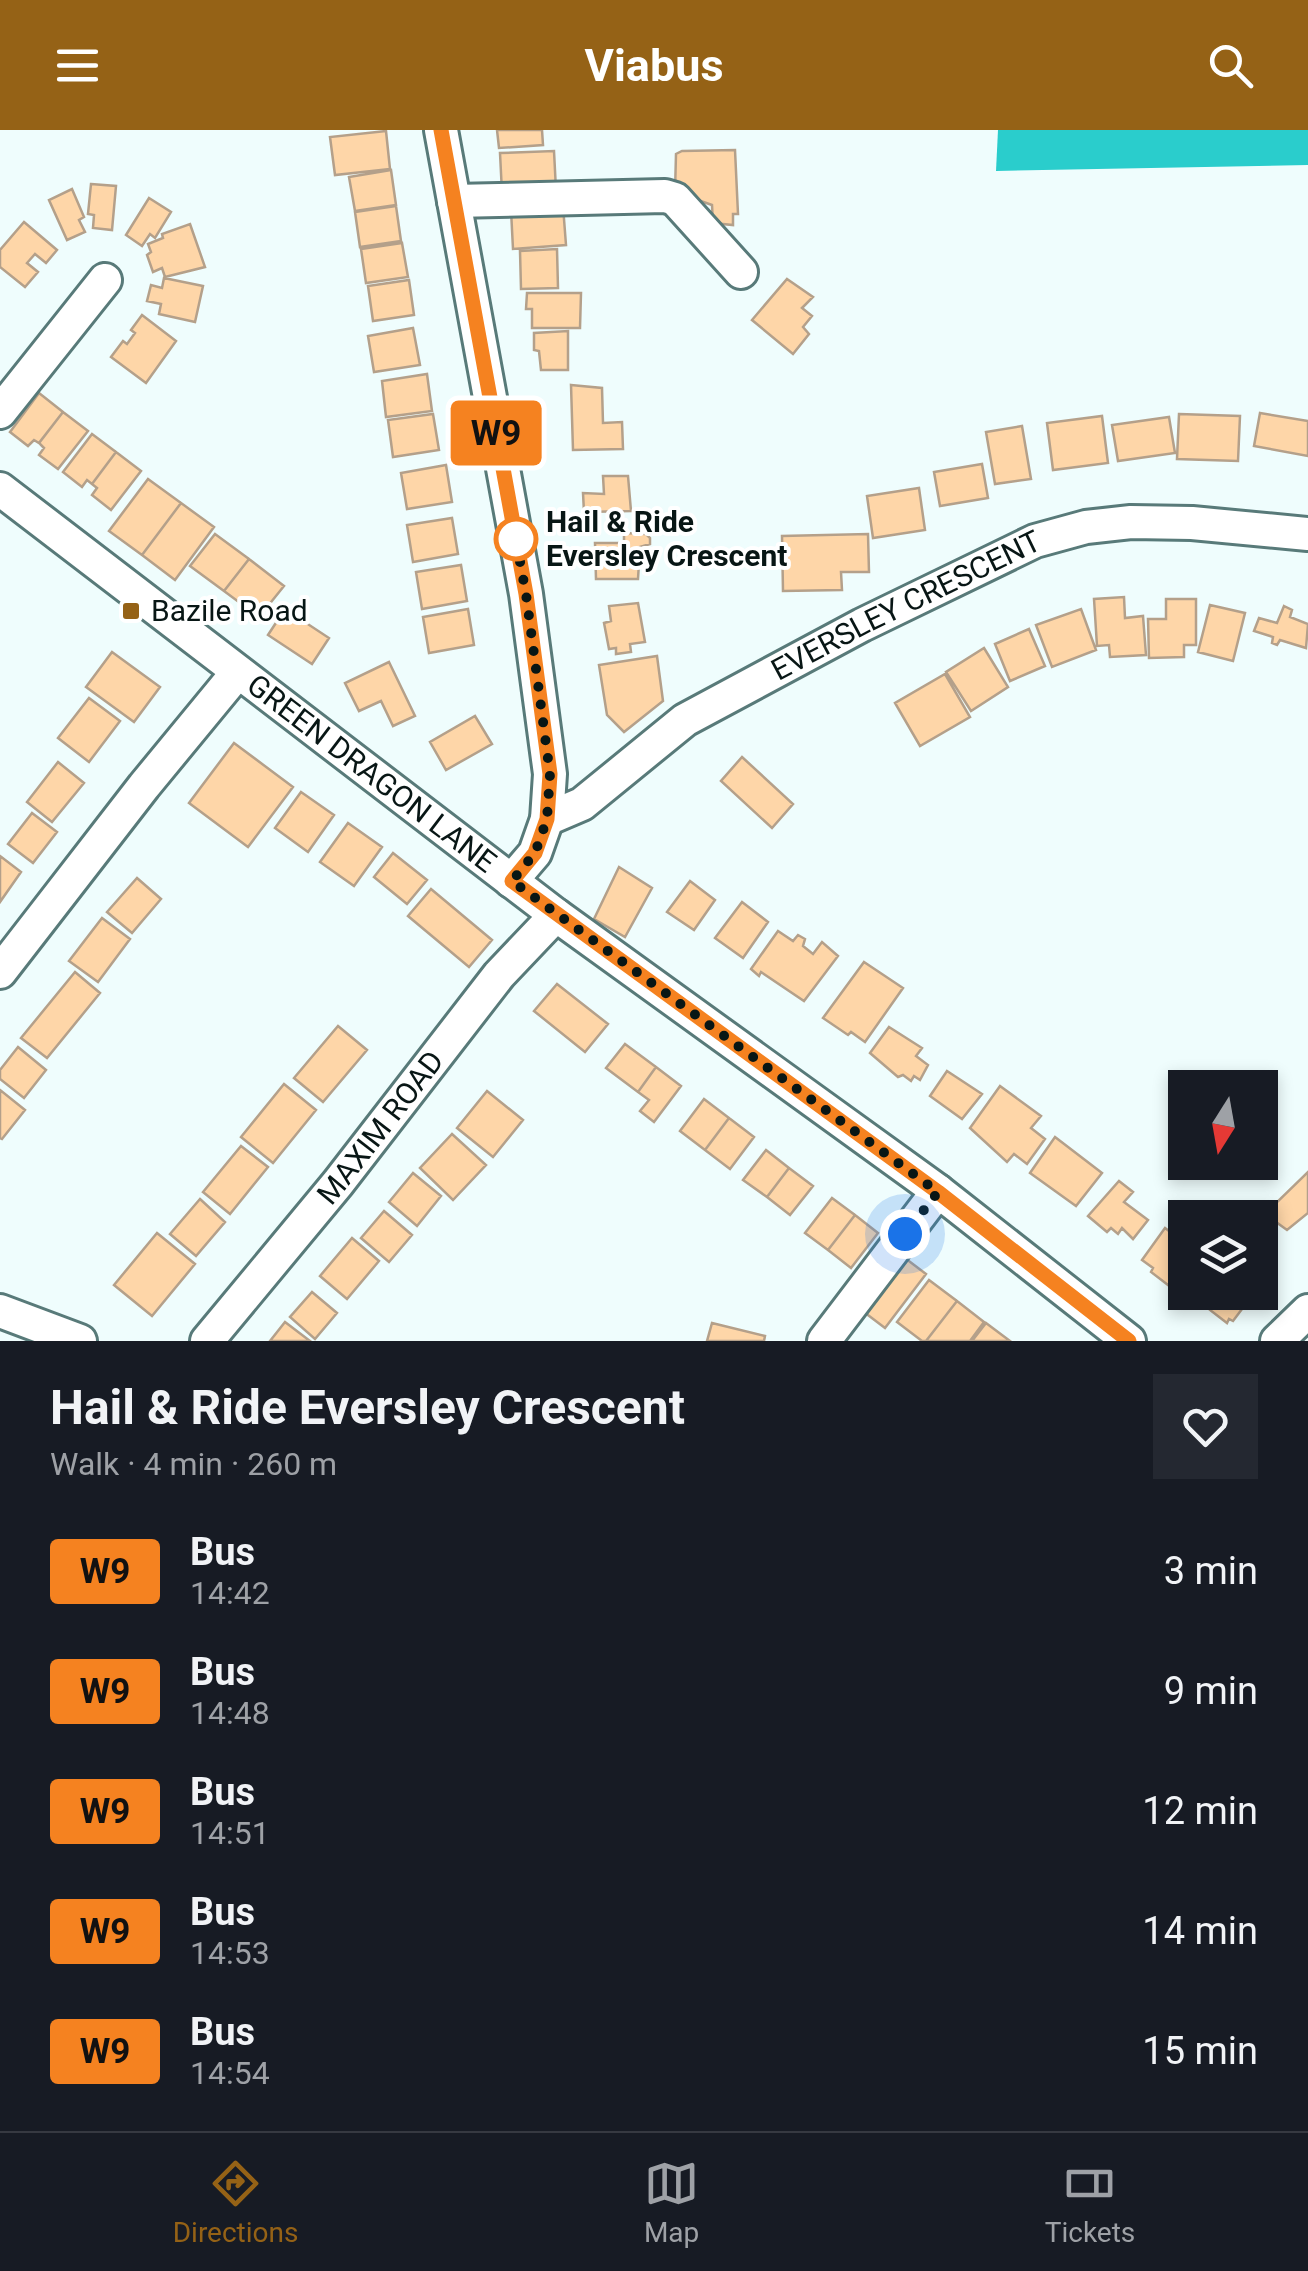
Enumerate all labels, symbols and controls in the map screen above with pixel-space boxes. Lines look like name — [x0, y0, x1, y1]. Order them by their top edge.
icon: menu — [50, 38, 105, 93]
icon: search — [1203, 38, 1258, 93]
text: Viabus — [584, 39, 724, 92]
line badge: W9 — [451, 400, 541, 466]
text: W9 — [471, 413, 521, 454]
place label: Hail & Ride Eversley Crescent — [546, 504, 787, 573]
marker: Hail & Ride Eversley Crescent — [495, 518, 537, 560]
street label: EVERSLEY CRESCENT — [765, 523, 1046, 687]
place label: Bazile Road — [151, 593, 308, 628]
marker: Bazile Road — [120, 600, 142, 622]
street label: GREEN DRAGON LANE — [241, 667, 503, 880]
street label: MAXIM ROAD — [310, 1044, 451, 1211]
north arrow — [1168, 1070, 1278, 1180]
map controls — [1168, 1070, 1278, 1310]
button: layers — [1168, 1200, 1278, 1310]
your location — [880, 1209, 930, 1259]
button: heart — [1153, 1374, 1258, 1479]
text: Hail & Ride Eversley Crescent — [50, 1379, 685, 1436]
text: Walk · 4 min · 260 m — [50, 1445, 337, 1483]
text: Bus — [190, 1530, 255, 1574]
text: 3 min — [1164, 1549, 1258, 1593]
text: W9 — [80, 1551, 130, 1592]
text: 14:42 — [190, 1574, 270, 1612]
text: Bus — [190, 1650, 255, 1694]
text: 9 min — [1164, 1669, 1258, 1713]
text: W9 — [80, 1671, 130, 1712]
text: 14:48 — [190, 1694, 270, 1732]
text: Bus — [190, 1770, 255, 1814]
text: 12 min — [1142, 1789, 1258, 1833]
text: W9 — [80, 1791, 130, 1832]
text: 14:51 — [190, 1814, 270, 1852]
text: Bus — [190, 1890, 255, 1934]
text: 14 min — [1142, 1909, 1258, 1953]
text: W9 — [80, 1911, 130, 1952]
text: 14:53 — [190, 1934, 270, 1972]
text: Bus — [190, 2010, 255, 2054]
text: 15 min — [1142, 2029, 1258, 2073]
text: W9 — [80, 2031, 130, 2072]
text: 14:54 — [190, 2054, 270, 2092]
tab: Directions — [173, 2156, 298, 2249]
tab: Map — [644, 2156, 699, 2249]
tab: Tickets — [1045, 2156, 1135, 2249]

